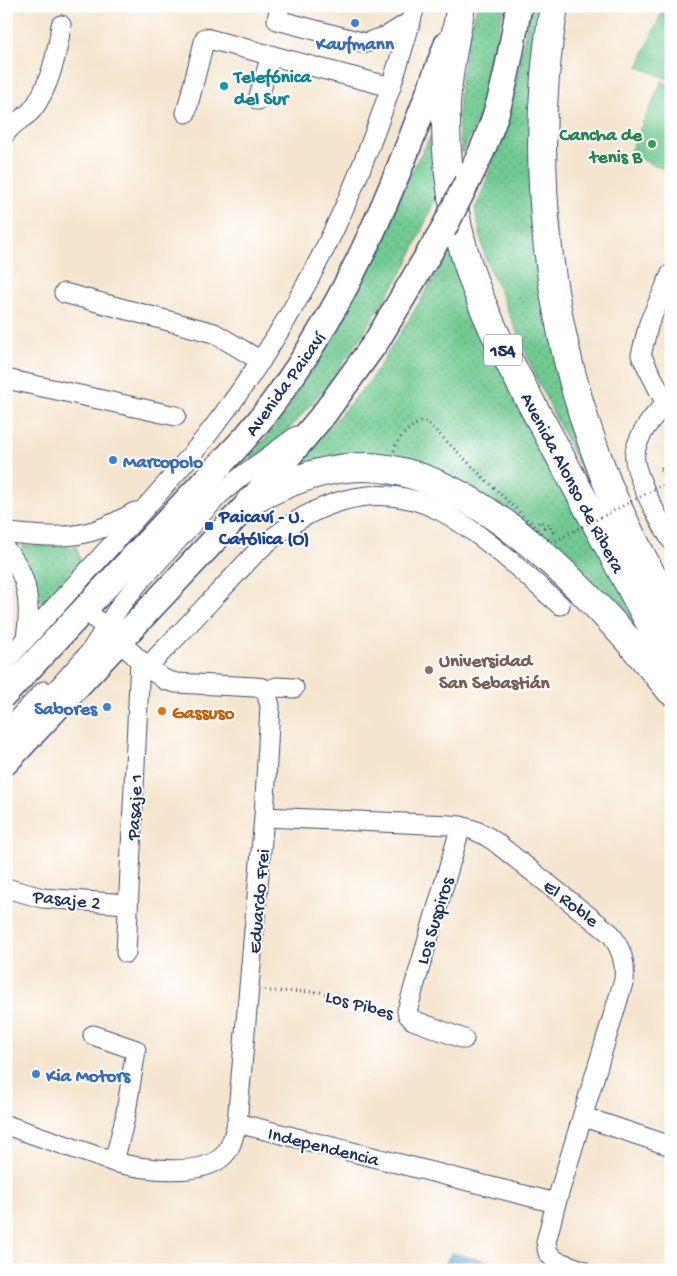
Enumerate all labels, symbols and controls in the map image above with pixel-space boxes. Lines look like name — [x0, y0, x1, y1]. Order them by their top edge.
marker: Kaufmann — [349, 17, 361, 29]
place label: Kaufmann — [315, 34, 395, 57]
place label: Telefónica del Sur — [232, 67, 312, 112]
marker: Telefónica del Sur — [218, 80, 230, 92]
place label: Cancha de tenis B — [558, 125, 643, 170]
marker: Cancha de tenis B — [646, 138, 658, 150]
street label: Avenida Paicaví — [241, 328, 333, 442]
road number: 154 — [484, 334, 522, 366]
street label: Avenida Alonso de Ribera — [514, 390, 629, 579]
place label: Marcopolo — [123, 452, 203, 475]
marker: Marcopolo — [107, 454, 119, 466]
place label: Paicaví - U. Católica (O) — [218, 507, 309, 552]
marker: Paicaví - U. Católica (O) — [203, 520, 215, 532]
place label: Universidad San Sebastián — [439, 651, 551, 696]
marker: Universidad San Sebastián — [423, 664, 435, 676]
place label: Sabores — [34, 699, 98, 722]
marker: Sabores — [101, 701, 113, 713]
place label: Gassuso — [172, 703, 234, 726]
marker: Gassuso — [156, 705, 168, 717]
street label: Pasaje 1 — [123, 774, 150, 842]
street label: Eduardo Frei — [244, 848, 277, 955]
street label: Los Suspiros — [412, 874, 461, 967]
street label: El Roble — [537, 876, 602, 934]
street label: Pasaje 2 — [31, 886, 102, 916]
street label: Los Pibes — [322, 986, 397, 1027]
place label: Kia Motors — [45, 1066, 131, 1089]
marker: Kia Motors — [30, 1068, 42, 1080]
street label: Independencia — [265, 1123, 383, 1174]

